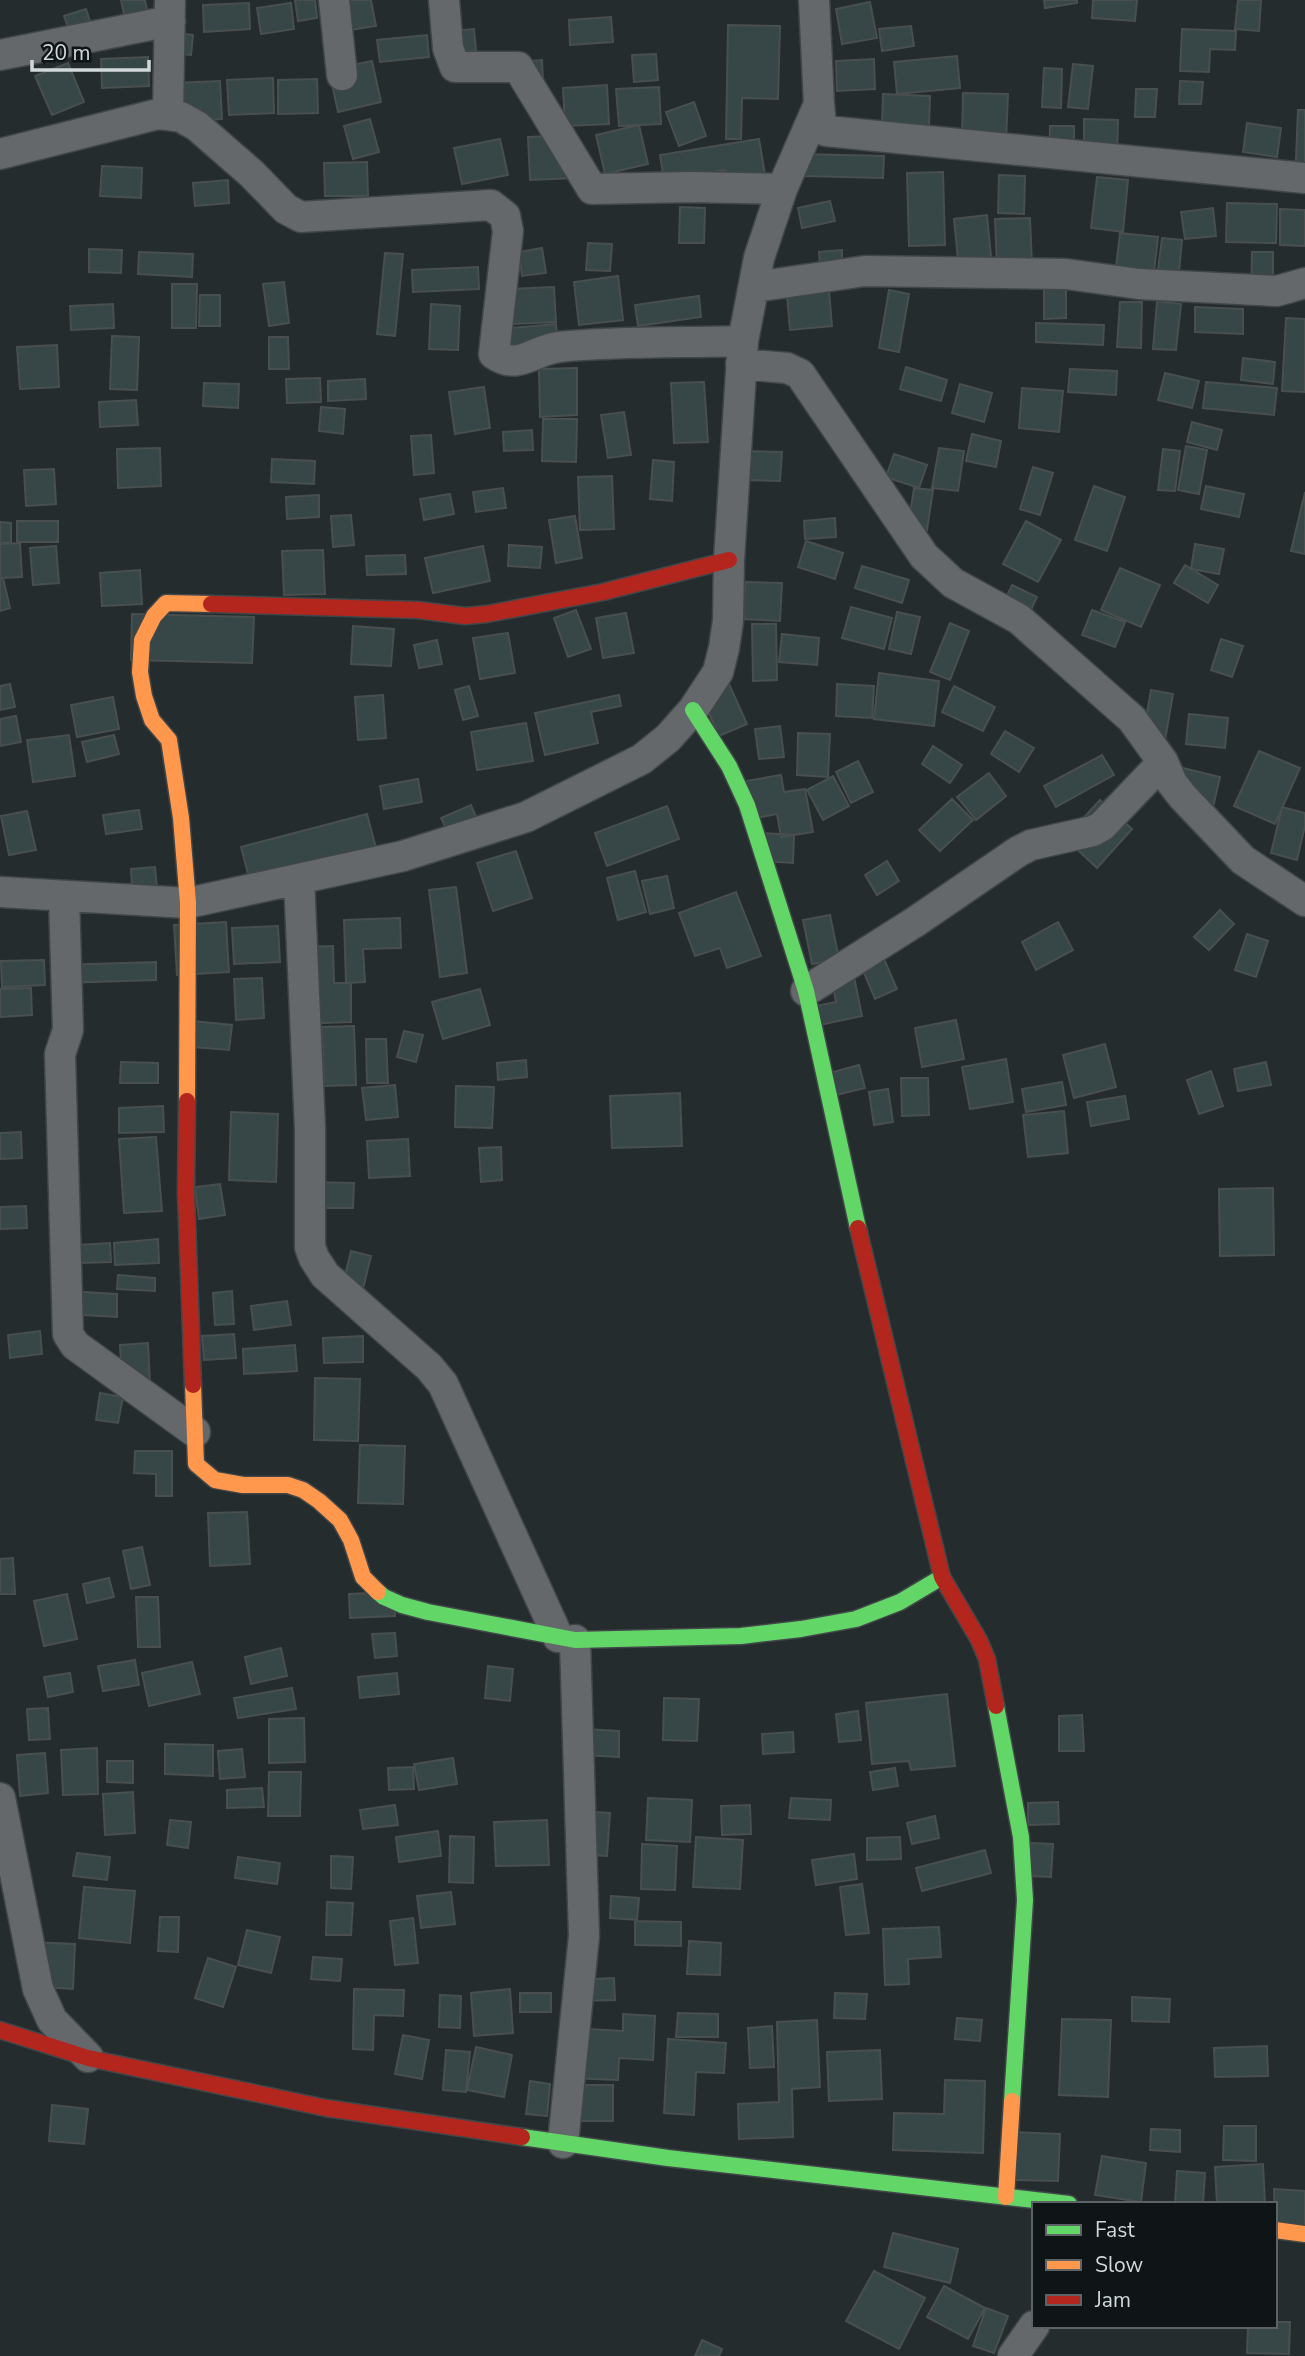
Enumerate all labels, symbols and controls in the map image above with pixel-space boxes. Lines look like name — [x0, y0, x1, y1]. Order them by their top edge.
scale bar — [32, 28, 149, 72]
text: 20 m — [42, 39, 91, 67]
legend — [1032, 2202, 1277, 2328]
text: Fast — [1095, 2216, 1135, 2244]
text: Slow — [1095, 2251, 1144, 2279]
text: Jam — [1094, 2286, 1131, 2314]

